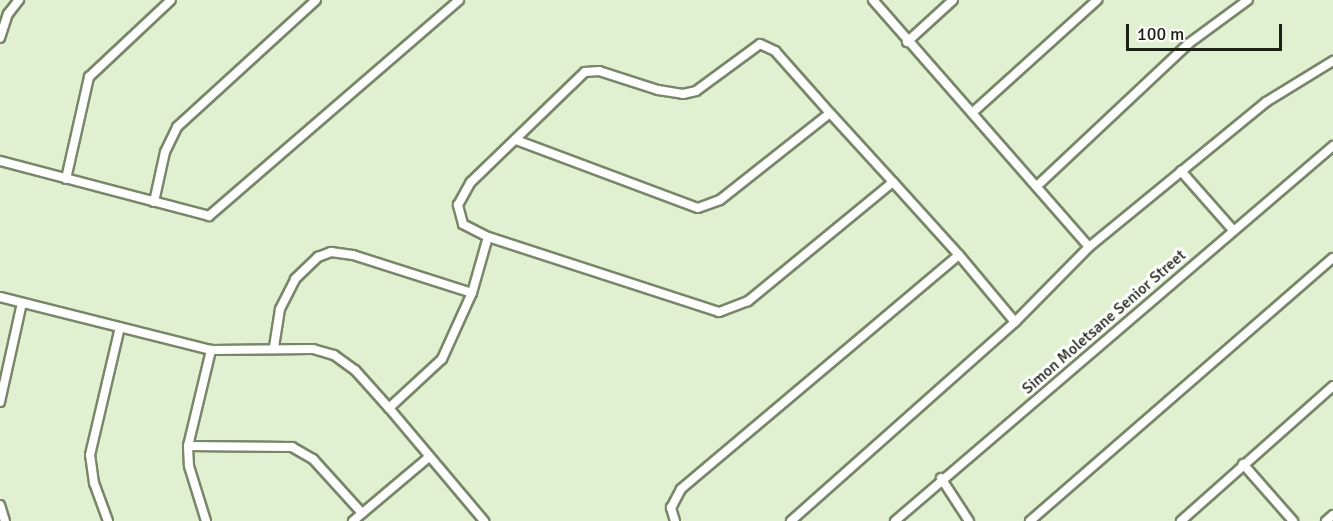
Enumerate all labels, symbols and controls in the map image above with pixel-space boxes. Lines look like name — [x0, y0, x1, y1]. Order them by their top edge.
scale bar — [1129, 12, 1285, 50]
text: 100 m — [1137, 23, 1184, 45]
street label: Simon Moletsane Senior Street — [1018, 246, 1190, 398]

